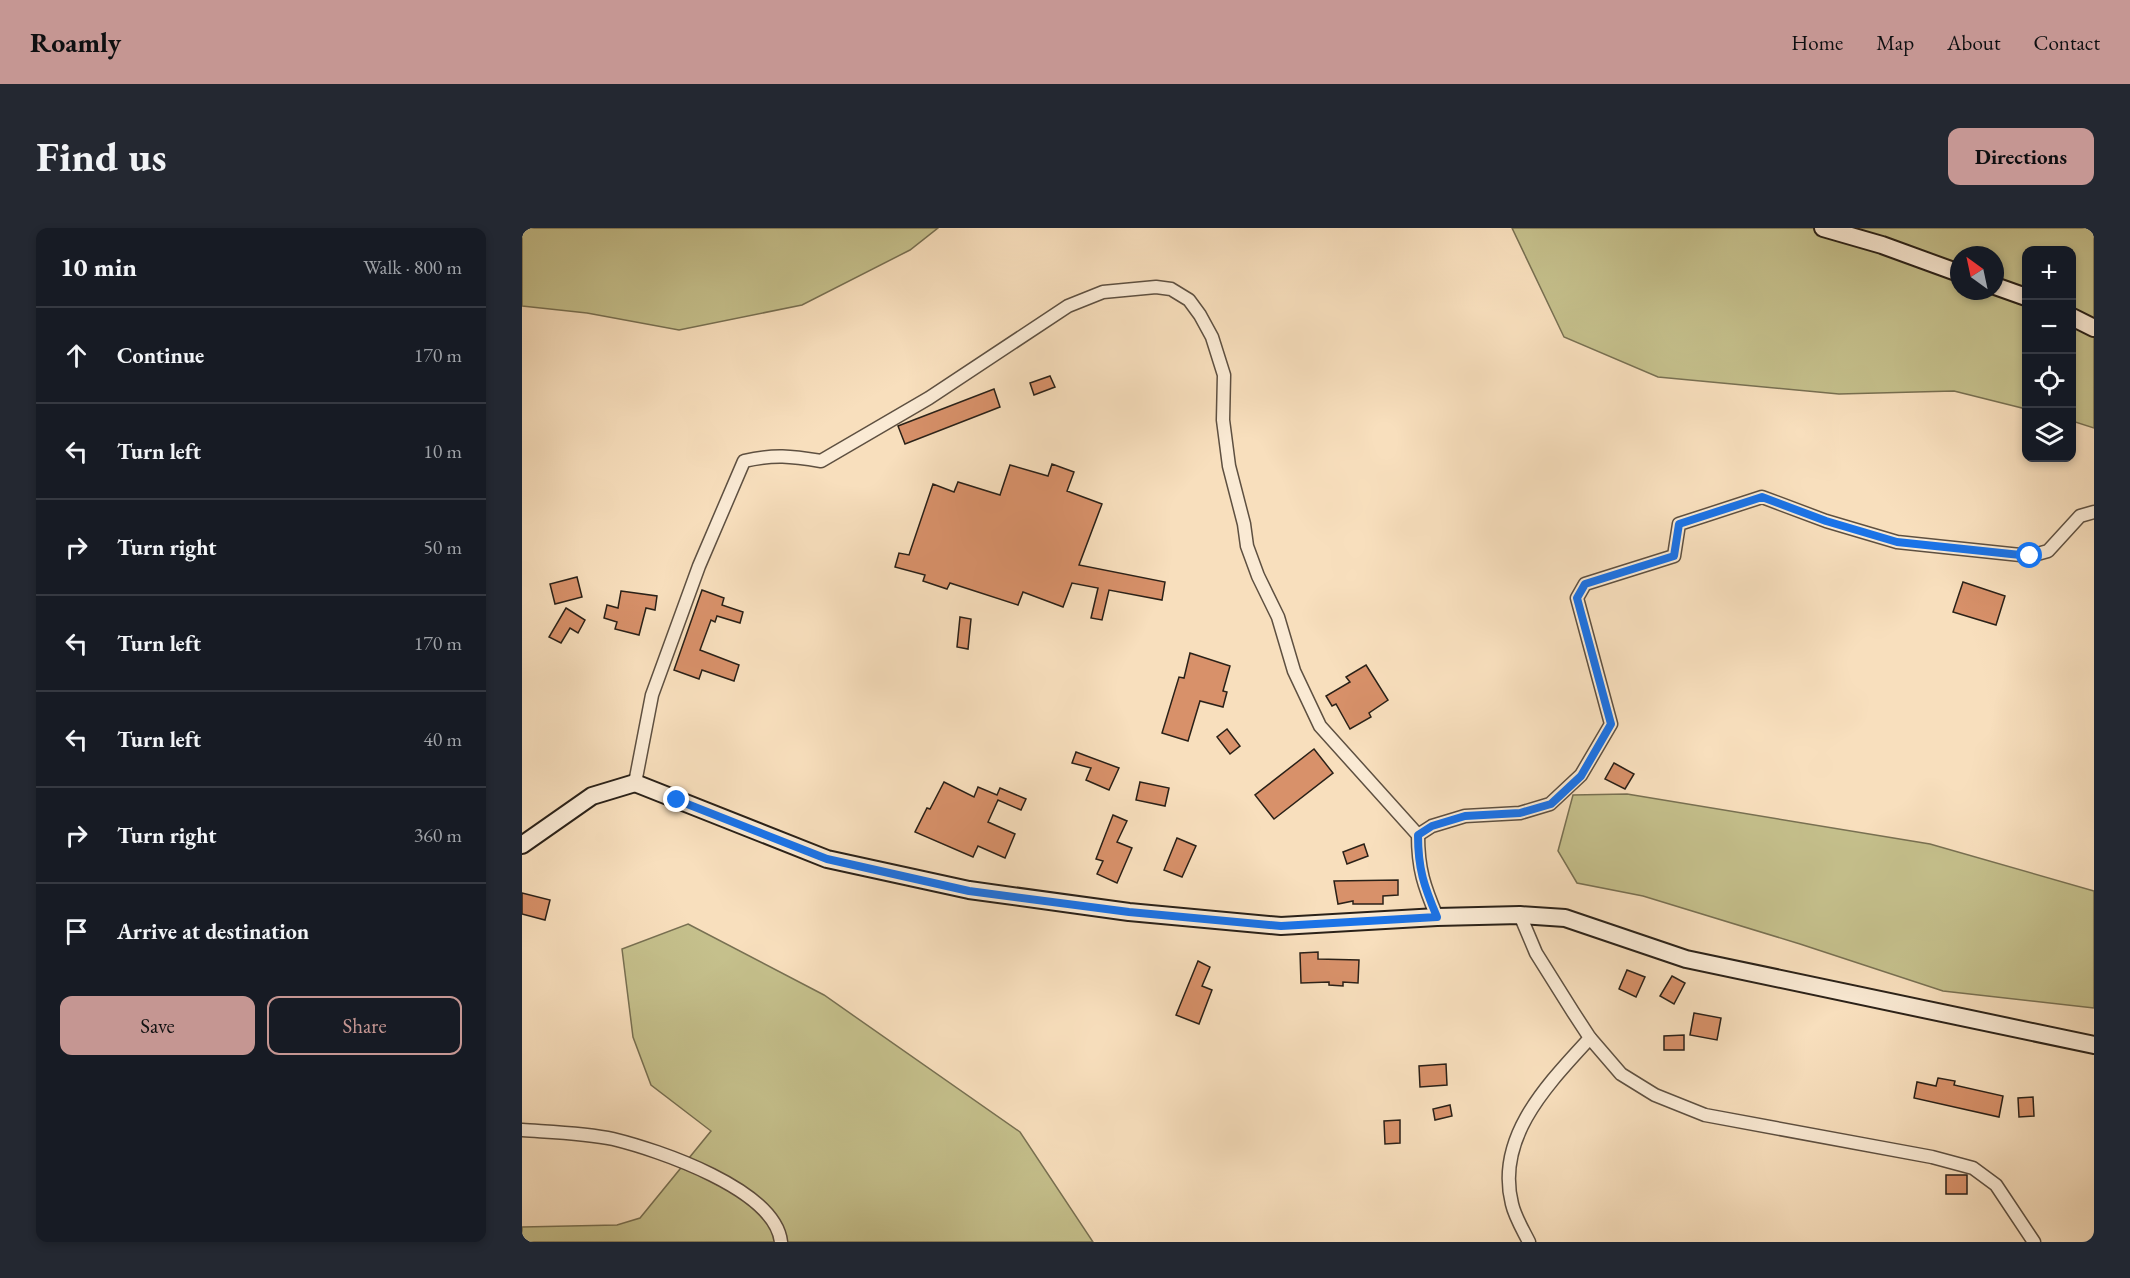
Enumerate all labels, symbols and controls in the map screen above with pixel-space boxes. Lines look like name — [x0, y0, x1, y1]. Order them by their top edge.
text: Roamly — [30, 24, 121, 60]
text: Home — [1791, 29, 1843, 56]
text: Map — [1876, 29, 1914, 56]
text: About — [1947, 29, 2000, 56]
text: Contact — [2033, 29, 2100, 56]
button: Directions — [1948, 128, 2094, 185]
text: Find us — [36, 129, 167, 184]
north arrow — [1950, 246, 2004, 300]
map controls — [2022, 246, 2076, 462]
button: + — [2022, 246, 2076, 300]
text: 10 min — [60, 250, 137, 284]
text: Walk · 800 m — [363, 254, 462, 280]
button: − — [2022, 300, 2076, 354]
icon: ahead — [60, 339, 93, 372]
text: Continue — [117, 341, 204, 370]
text: 170 m — [414, 342, 462, 368]
button: locate — [2022, 354, 2076, 408]
button: layers — [2022, 408, 2076, 462]
icon: left — [60, 435, 93, 468]
text: Turn left — [117, 437, 201, 466]
text: 10 m — [423, 438, 462, 464]
icon: right — [60, 531, 93, 564]
text: Turn right — [117, 533, 216, 562]
text: 50 m — [423, 534, 462, 560]
route start — [2016, 542, 2042, 568]
icon: left — [60, 627, 93, 660]
text: Turn left — [117, 629, 201, 658]
text: 170 m — [414, 630, 462, 656]
icon: left — [60, 723, 93, 756]
text: Turn left — [117, 725, 201, 754]
text: 40 m — [423, 726, 462, 752]
route end — [663, 786, 689, 812]
icon: right — [60, 819, 93, 852]
text: Turn right — [117, 821, 216, 850]
text: 360 m — [414, 822, 462, 848]
icon: arrive — [60, 915, 93, 948]
text: Arrive at destination — [117, 917, 309, 946]
button: Save — [60, 996, 255, 1055]
button: Share — [267, 996, 462, 1055]

